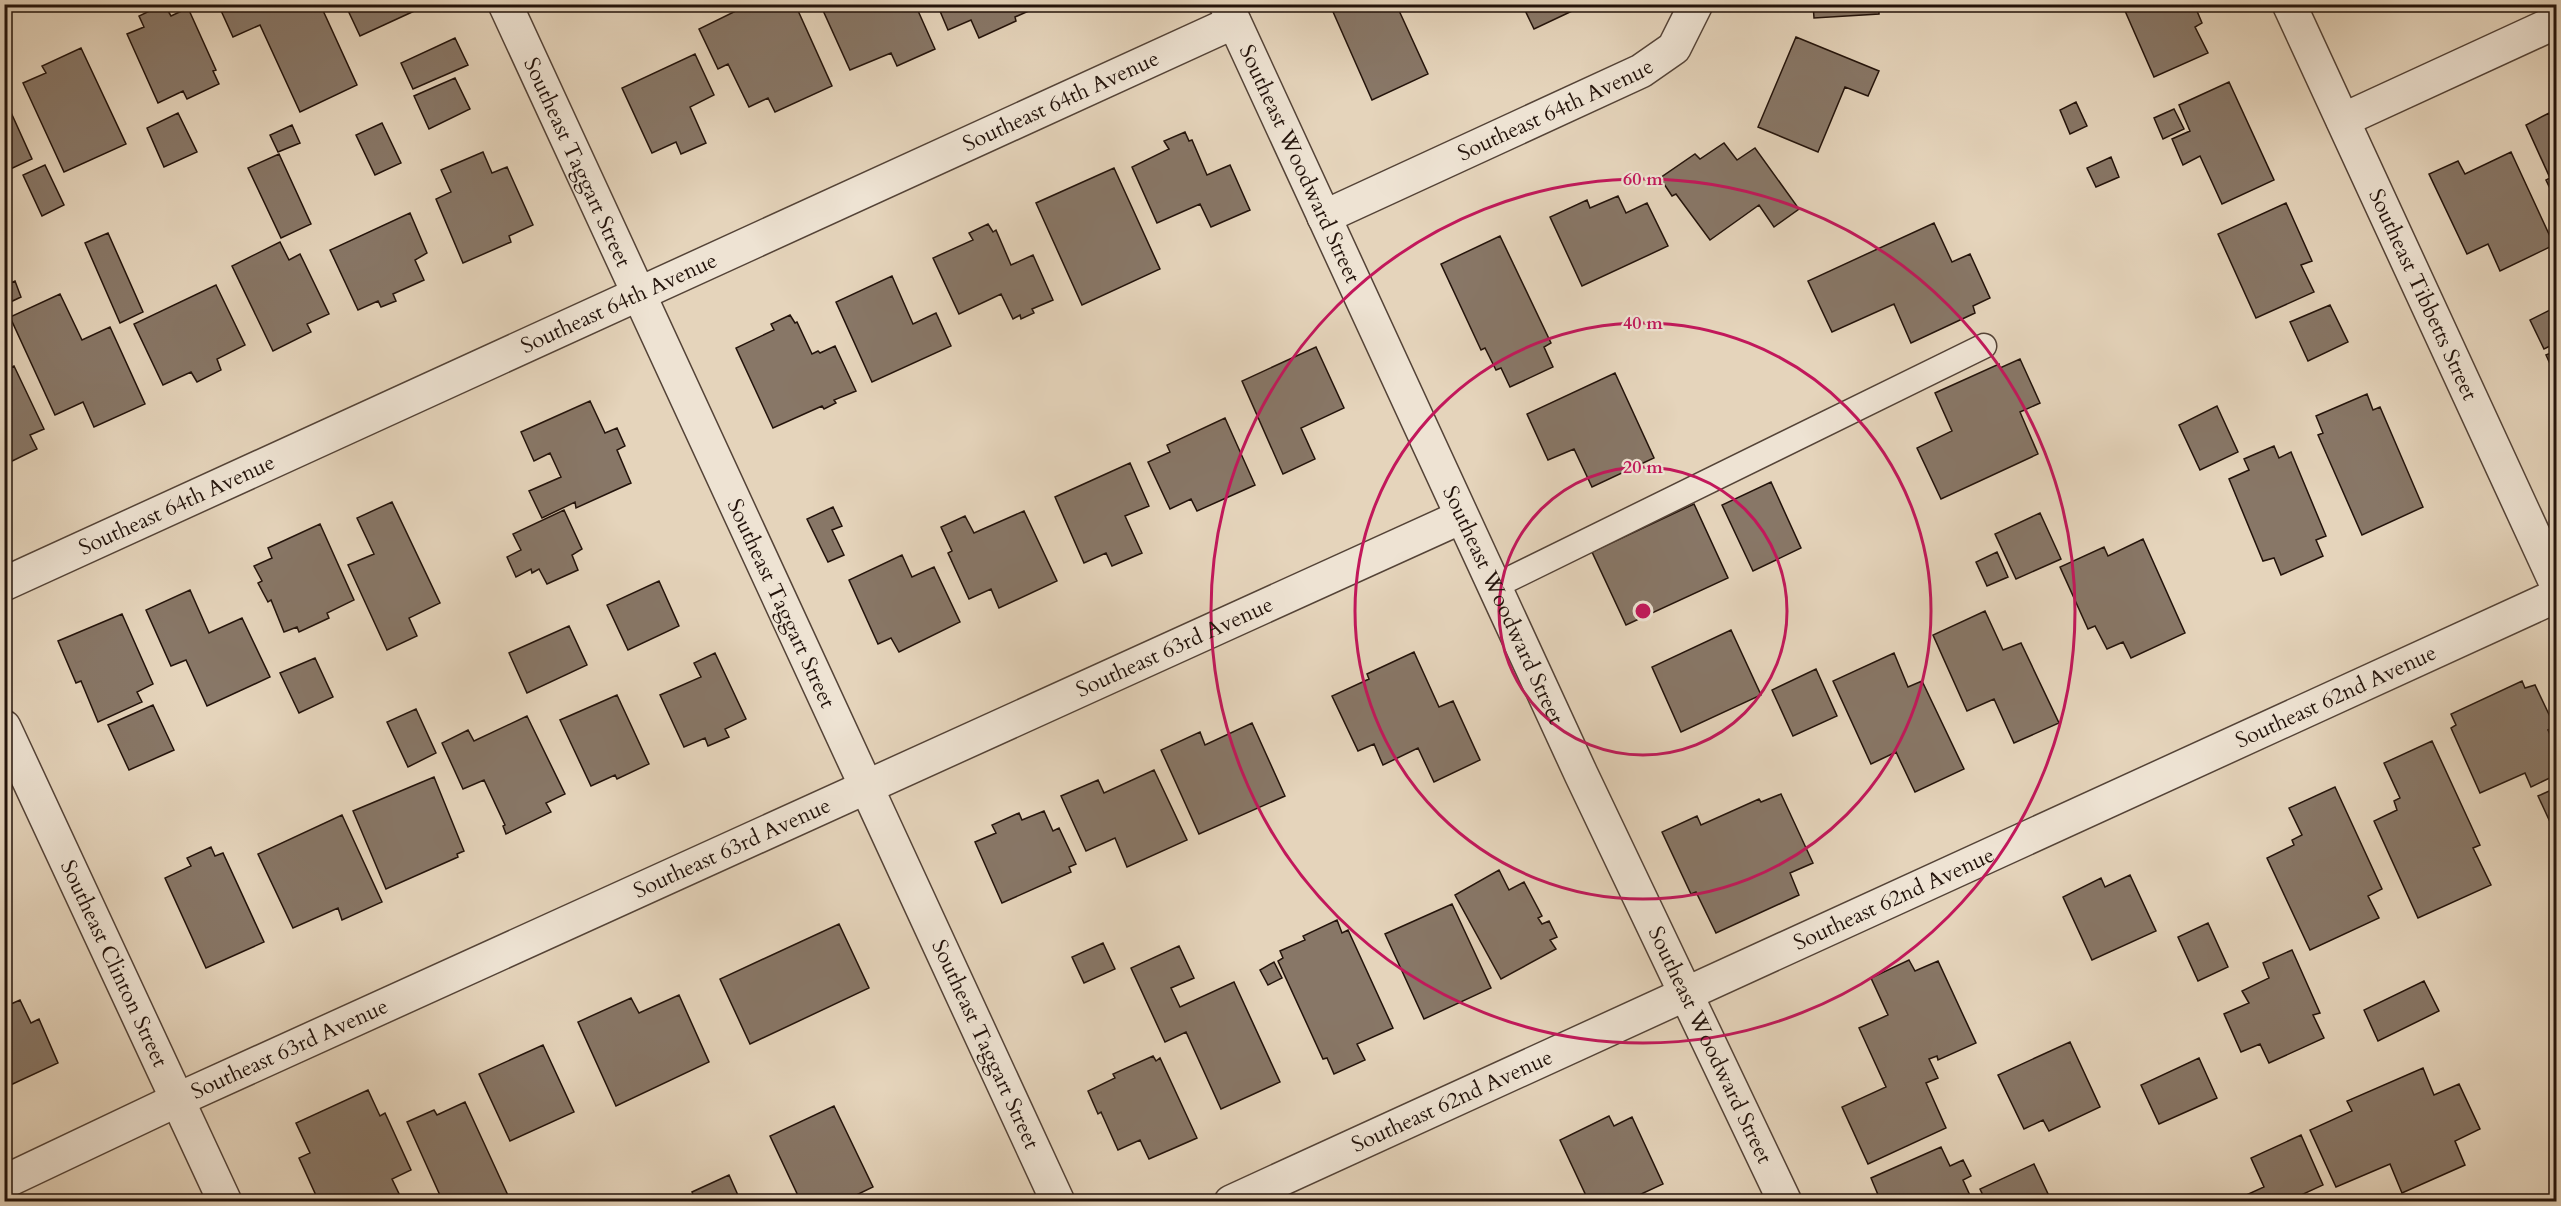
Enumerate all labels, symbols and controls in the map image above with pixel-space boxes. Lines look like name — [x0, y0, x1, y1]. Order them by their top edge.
street label: Southeast Woodward Street — [1232, 40, 1368, 288]
street label: Southeast 64th Avenue — [958, 43, 1164, 159]
street label: Southeast 64th Avenue — [1453, 52, 1660, 168]
street label: Southeast Taggart Street — [516, 53, 638, 272]
text: 60 m — [1623, 167, 1663, 192]
street label: Southeast Tibbetts Street — [2361, 184, 2485, 405]
street label: Southeast 64th Avenue — [516, 245, 722, 361]
text: 40 m — [1623, 311, 1663, 336]
street label: Southeast 64th Avenue — [74, 447, 280, 563]
text: 20 m — [1623, 455, 1663, 480]
street label: Southeast Woodward Street — [1435, 481, 1571, 729]
street label: Southeast Taggart Street — [720, 494, 843, 713]
street label: Southeast 63rd Avenue — [1071, 589, 1278, 705]
centre of rings — [1633, 601, 1653, 621]
street label: Southeast 62nd Avenue — [2231, 638, 2441, 756]
street label: Southeast 63rd Avenue — [629, 790, 835, 906]
street label: Southeast 62nd Avenue — [1789, 840, 1999, 958]
street label: Southeast Clinton Street — [53, 855, 175, 1072]
street label: Southeast Woodward Street — [1641, 921, 1779, 1169]
street label: Southeast Taggart Street — [924, 935, 1047, 1154]
street label: Southeast 63rd Avenue — [186, 991, 393, 1107]
street label: Southeast 62nd Avenue — [1347, 1042, 1557, 1160]

